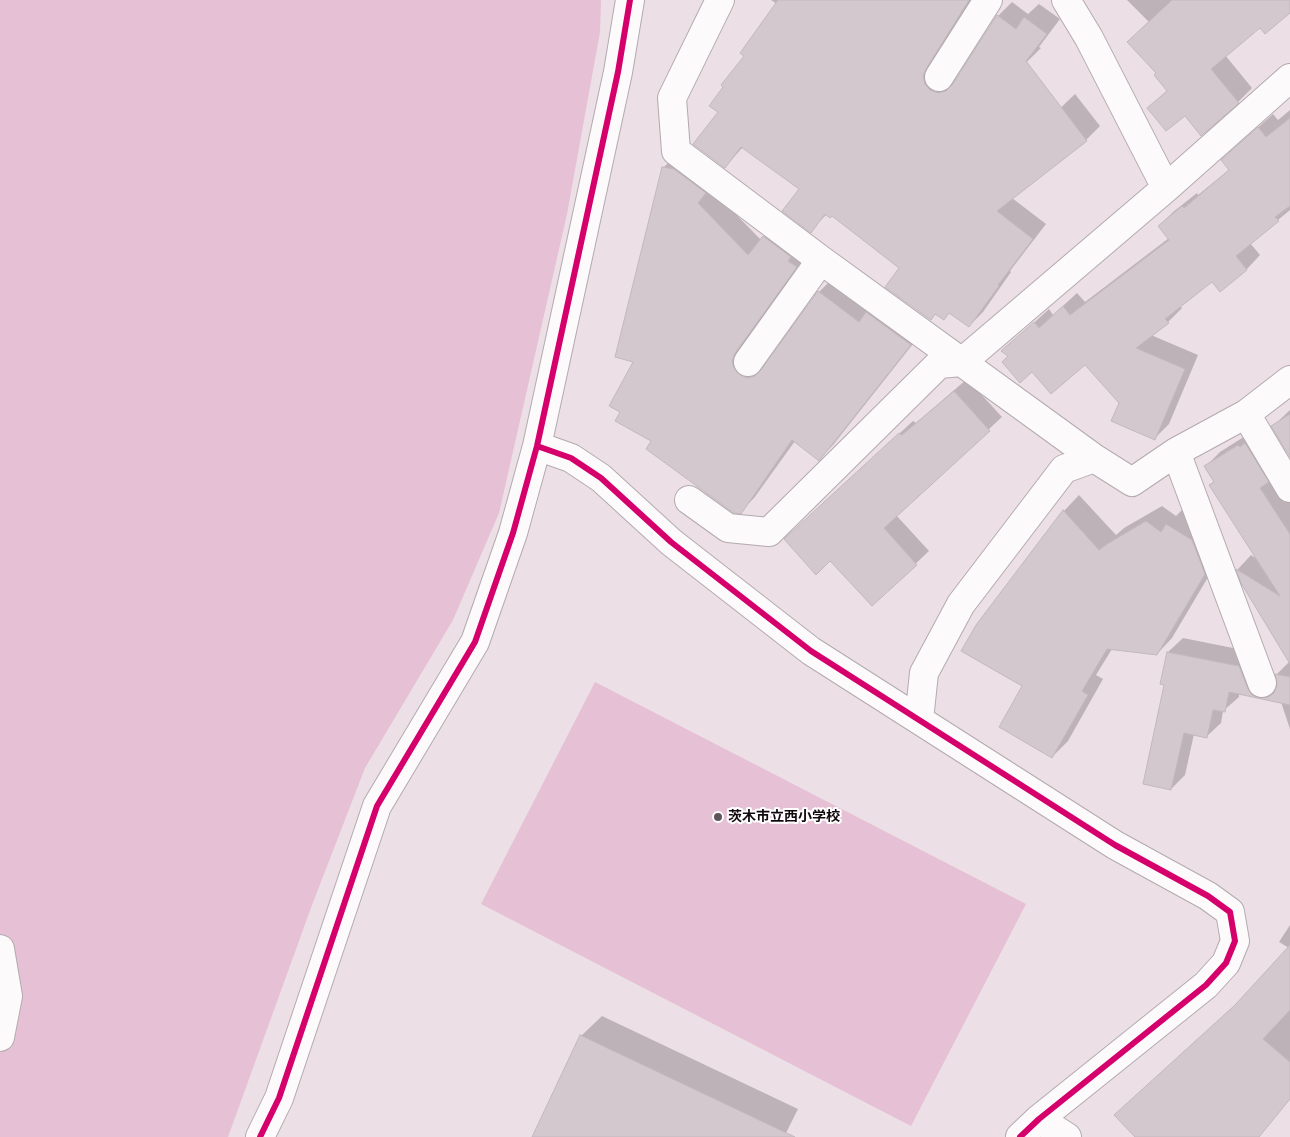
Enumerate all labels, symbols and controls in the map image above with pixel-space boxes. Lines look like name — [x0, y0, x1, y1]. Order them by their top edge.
place label: 茨木市立西小学校 — [728, 809, 840, 825]
marker: 茨木市立西小学校 — [712, 811, 724, 823]

